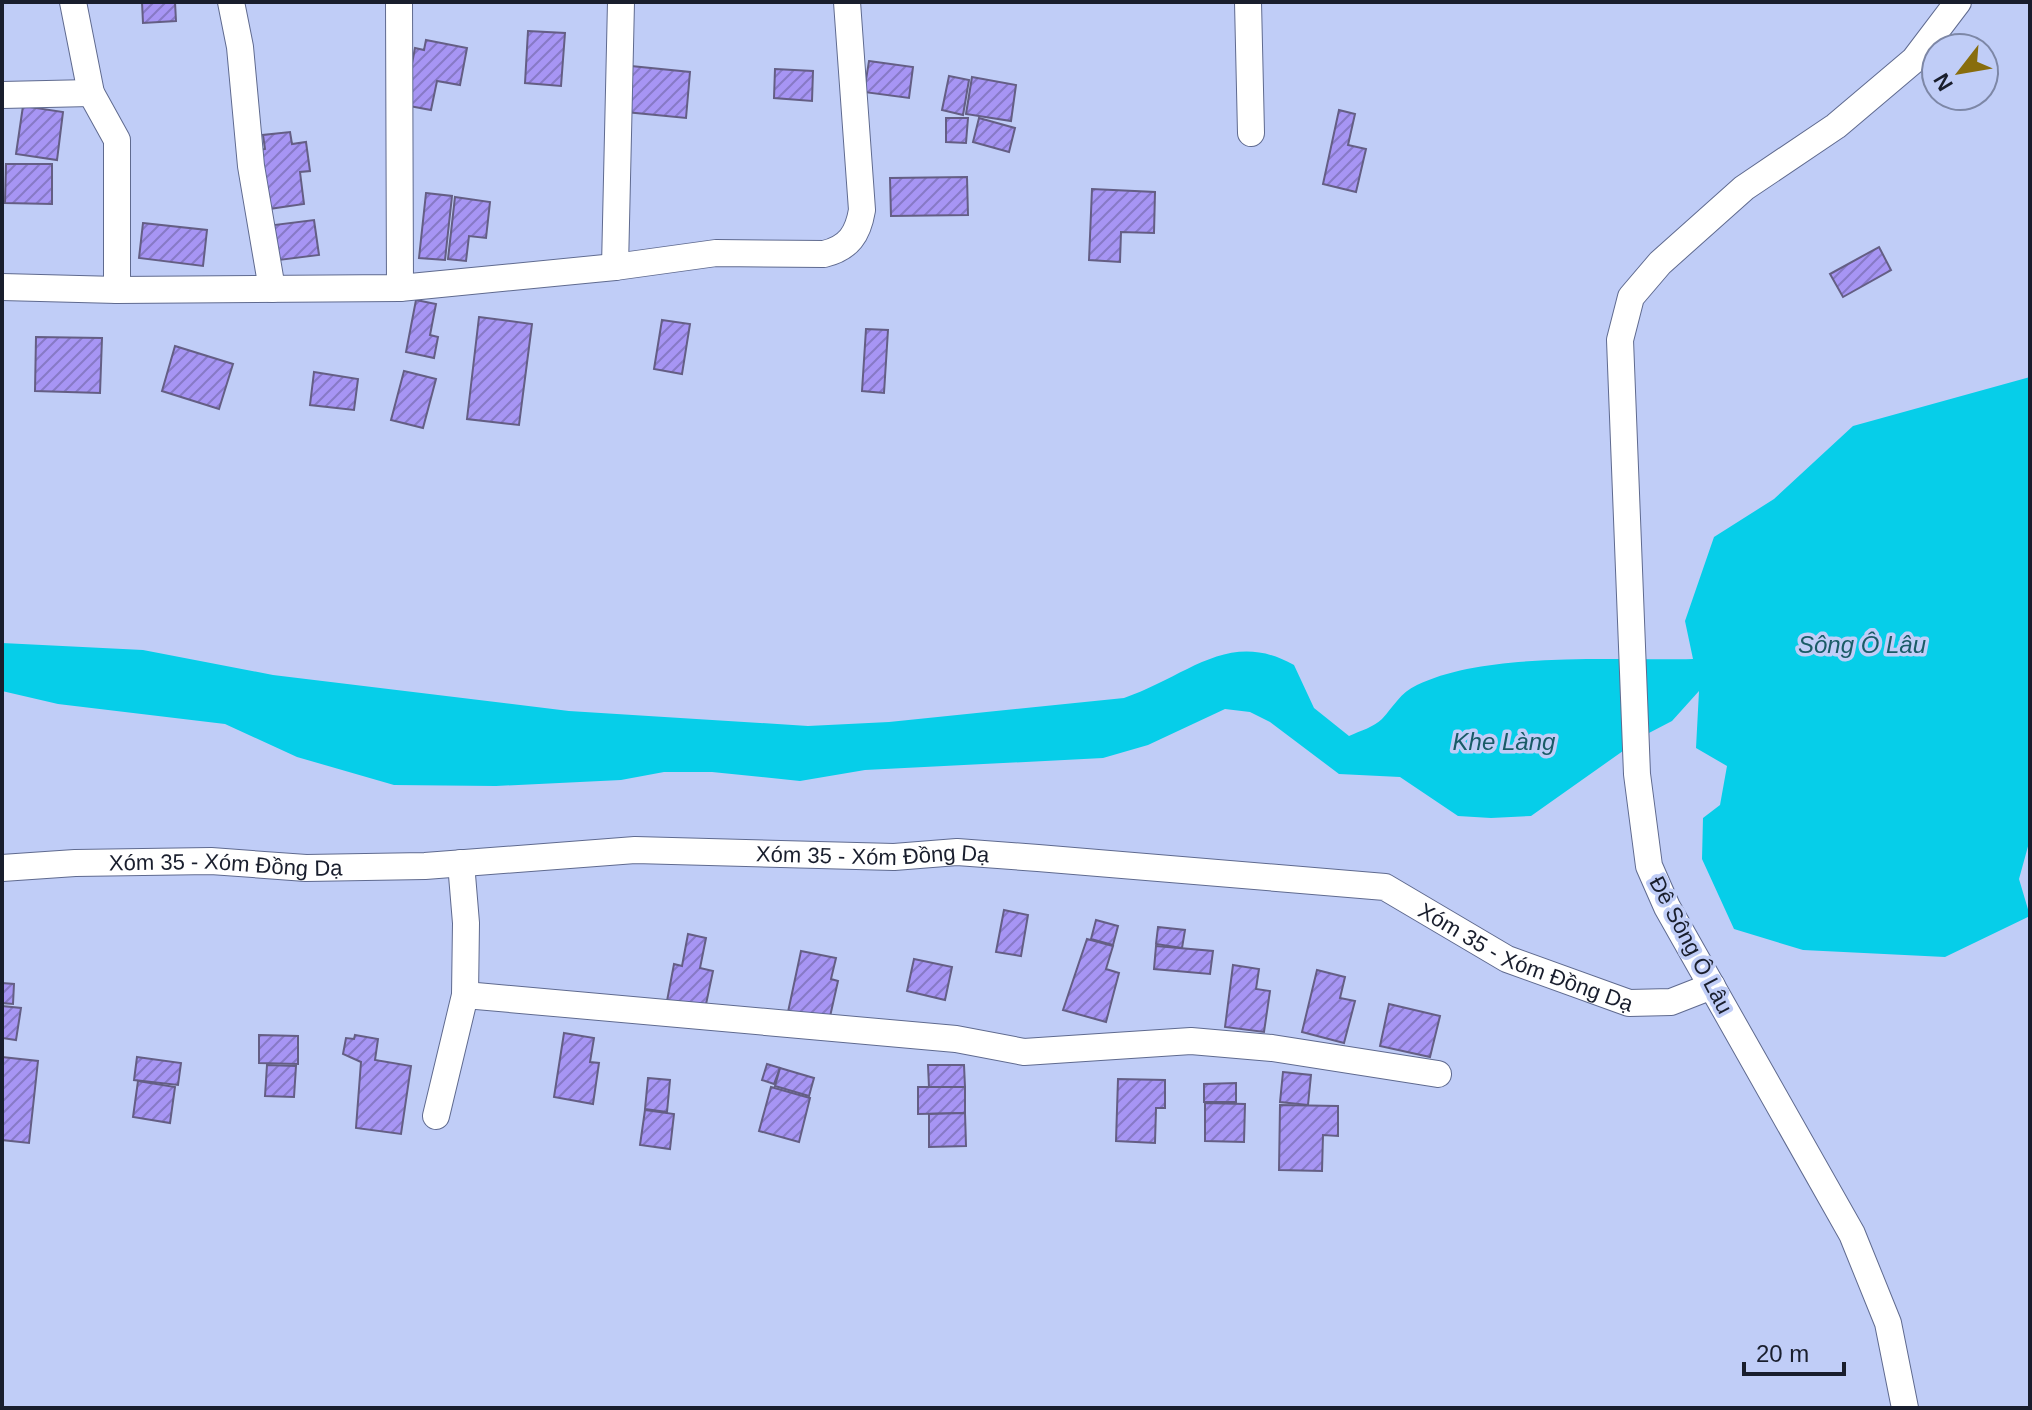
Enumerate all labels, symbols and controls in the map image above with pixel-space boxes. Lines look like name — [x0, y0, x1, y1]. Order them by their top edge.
north arrow — [1920, 32, 2000, 112]
text: N — [1928, 69, 1958, 95]
water label: Sông Ô Lâu — [1798, 631, 1926, 658]
water label: Khe Làng — [1453, 728, 1556, 755]
street label: Xóm 35 - Xóm Đồng Dạ — [756, 839, 991, 870]
street label: Xóm 35 - Xóm Đồng Dạ — [109, 848, 343, 881]
street label: Đê Sông Ô Lâu — [1644, 872, 1738, 1018]
street label: Xóm 35 - Xóm Đồng Dạ — [1414, 897, 1637, 1016]
scale bar — [1744, 1326, 1844, 1376]
text: 20 m — [1756, 1340, 1809, 1367]

